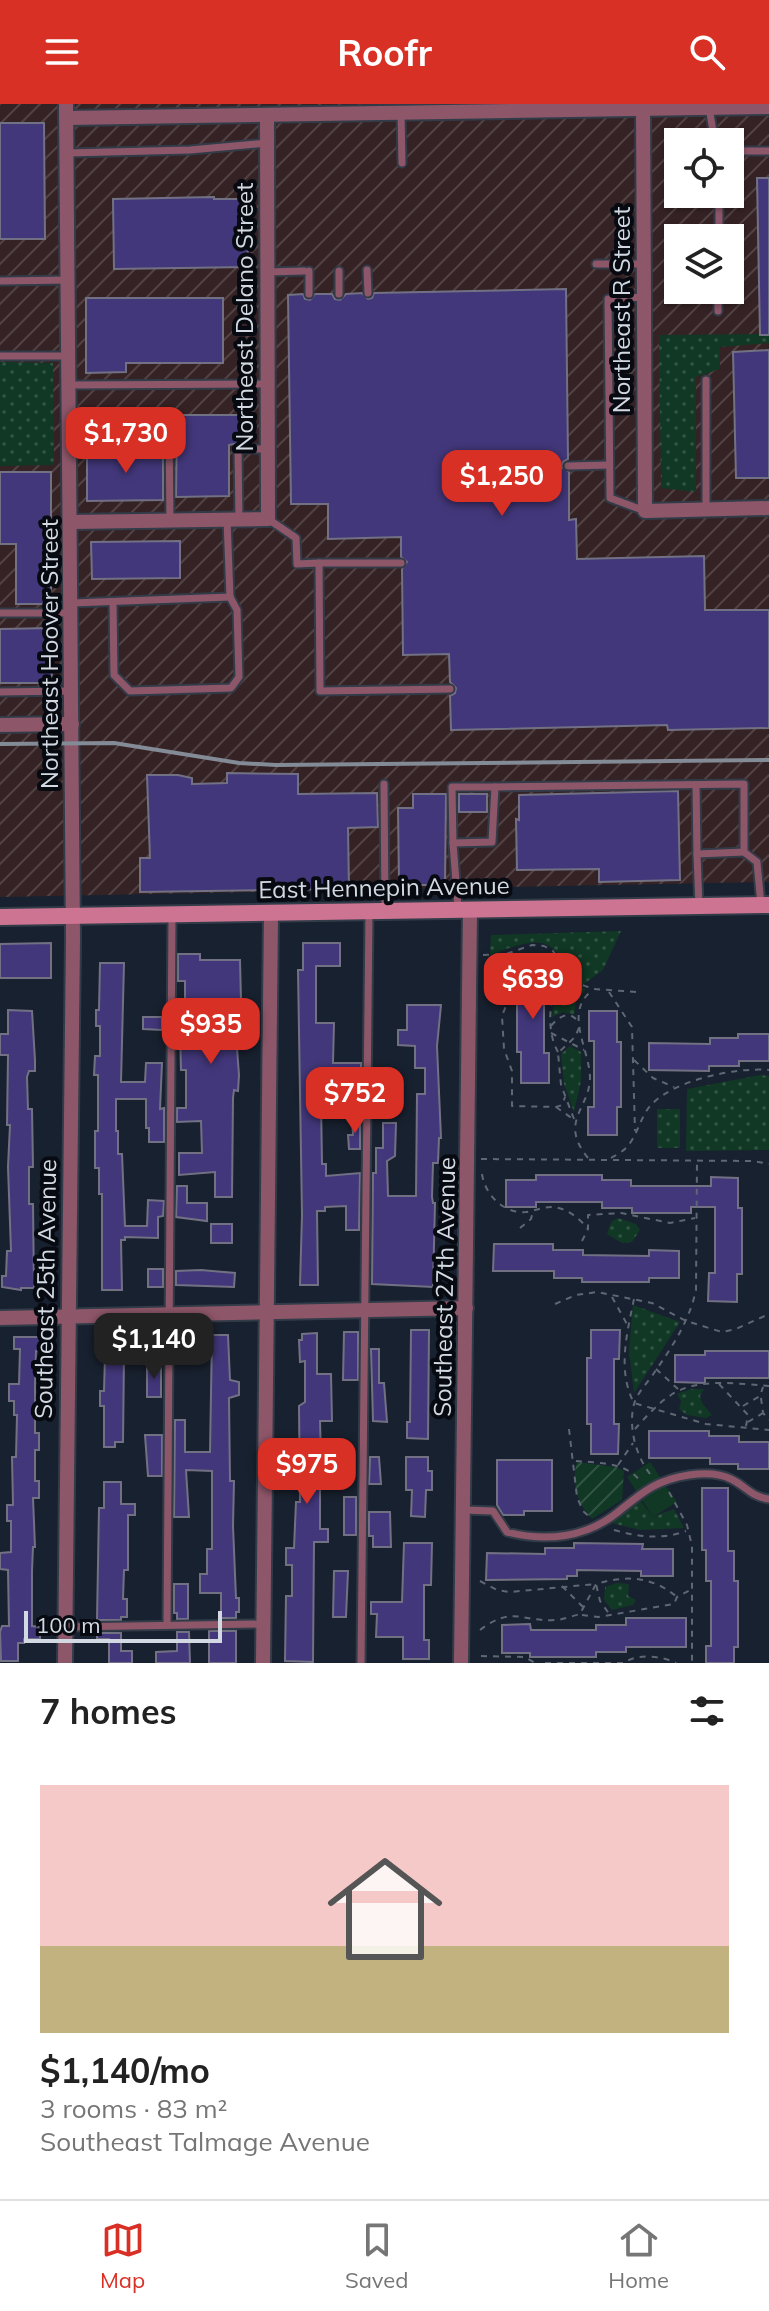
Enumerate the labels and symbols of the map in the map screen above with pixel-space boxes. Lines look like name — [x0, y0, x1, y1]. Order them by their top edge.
street label: Northeast Delano Street — [229, 183, 259, 451]
street label: Northeast R Street — [606, 207, 636, 413]
pin: $1,730 — [61, 407, 191, 475]
pin: $1,250 — [437, 450, 567, 518]
street label: Northeast Hoover Street — [34, 519, 64, 789]
street label: East Hennepin Avenue — [258, 870, 510, 904]
pin: $639 — [486, 953, 580, 1021]
pin: $935 — [164, 998, 258, 1066]
pin: $752 — [308, 1067, 402, 1135]
street label: Southeast 27th Avenue — [427, 1157, 461, 1417]
street label: Southeast 25th Avenue — [28, 1159, 62, 1419]
pin: $1,140 — [89, 1313, 219, 1381]
pin: $975 — [260, 1438, 354, 1506]
scale bar — [24, 1607, 222, 1643]

